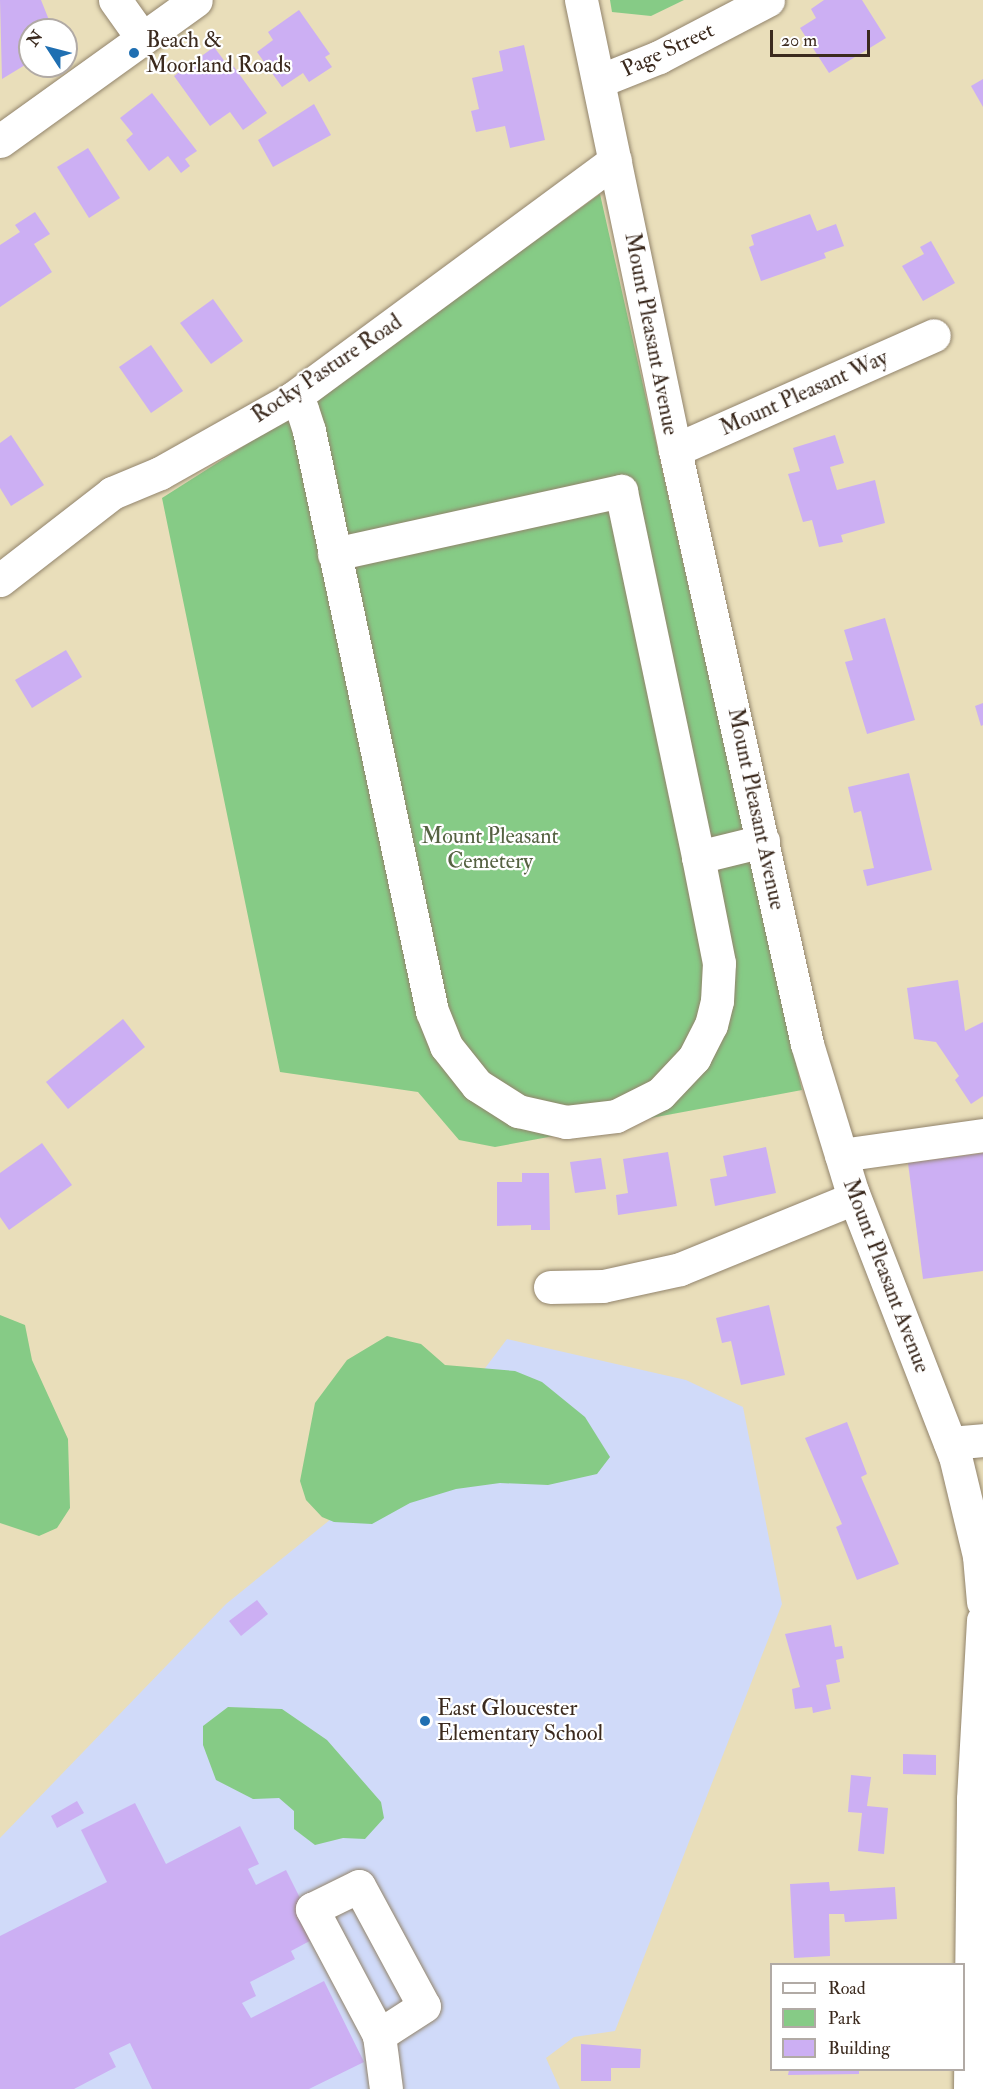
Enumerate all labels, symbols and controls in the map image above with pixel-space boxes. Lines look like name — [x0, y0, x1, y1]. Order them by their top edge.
street label: Page Street — [618, 17, 718, 83]
north arrow — [18, 18, 78, 78]
scale bar — [773, 18, 874, 56]
text: N — [23, 27, 47, 50]
place label: Beach & Moorland Roads — [146, 27, 291, 78]
text: 20 m — [781, 29, 817, 52]
marker: Beach & Moorland Roads — [127, 46, 141, 60]
street label: Mount Pleasant Avenue — [618, 231, 684, 437]
street label: Rocky Pasture Road — [247, 309, 407, 429]
street label: Mount Pleasant Way — [716, 344, 892, 442]
street label: Mount Pleasant Avenue — [722, 706, 790, 912]
park label: Mount Pleasant Cemetery — [421, 823, 559, 874]
street label: Mount Pleasant Avenue — [837, 1175, 935, 1377]
place label: East Gloucester Elementary School — [437, 1695, 603, 1747]
marker: East Gloucester Elementary School — [418, 1714, 432, 1728]
legend — [770, 1963, 965, 2071]
text: Road — [828, 1977, 866, 2000]
text: Park — [828, 2007, 861, 2030]
text: Building — [828, 2037, 890, 2060]

